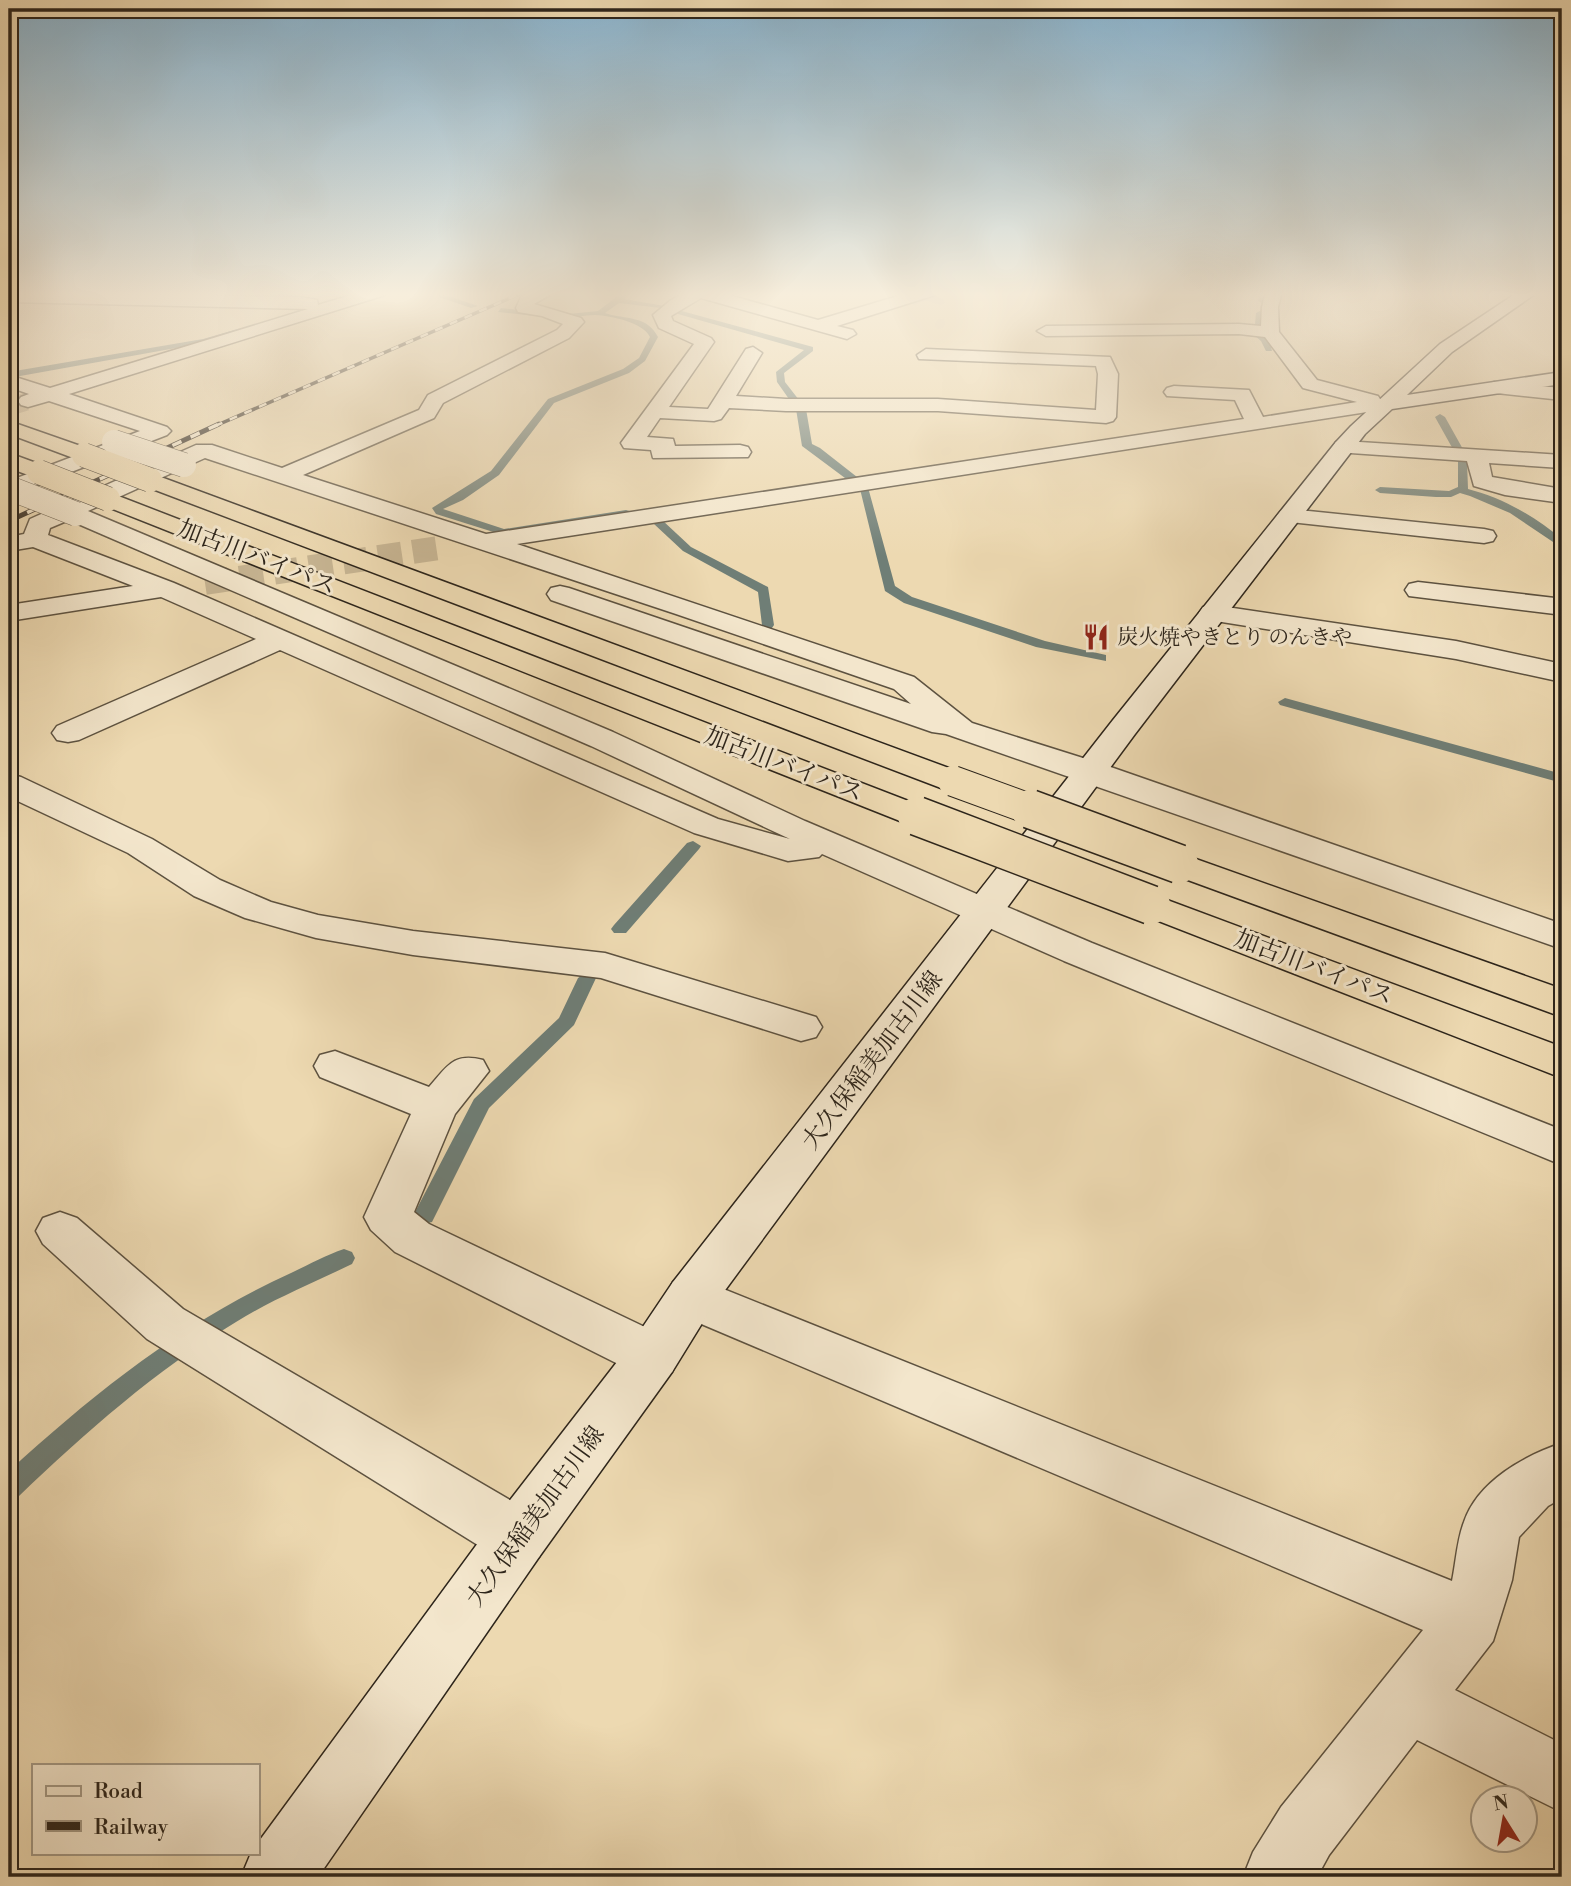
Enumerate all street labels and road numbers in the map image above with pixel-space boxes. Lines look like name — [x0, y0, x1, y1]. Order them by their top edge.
street label: 加古川バイパス — [173, 514, 340, 602]
street label: 加古川バイパス — [700, 721, 867, 809]
street label: 加古川バイパス — [1230, 924, 1397, 1012]
street label: 大久保稲美加古川線 — [796, 965, 950, 1156]
street label: 大久保稲美加古川線 — [460, 1420, 611, 1613]

